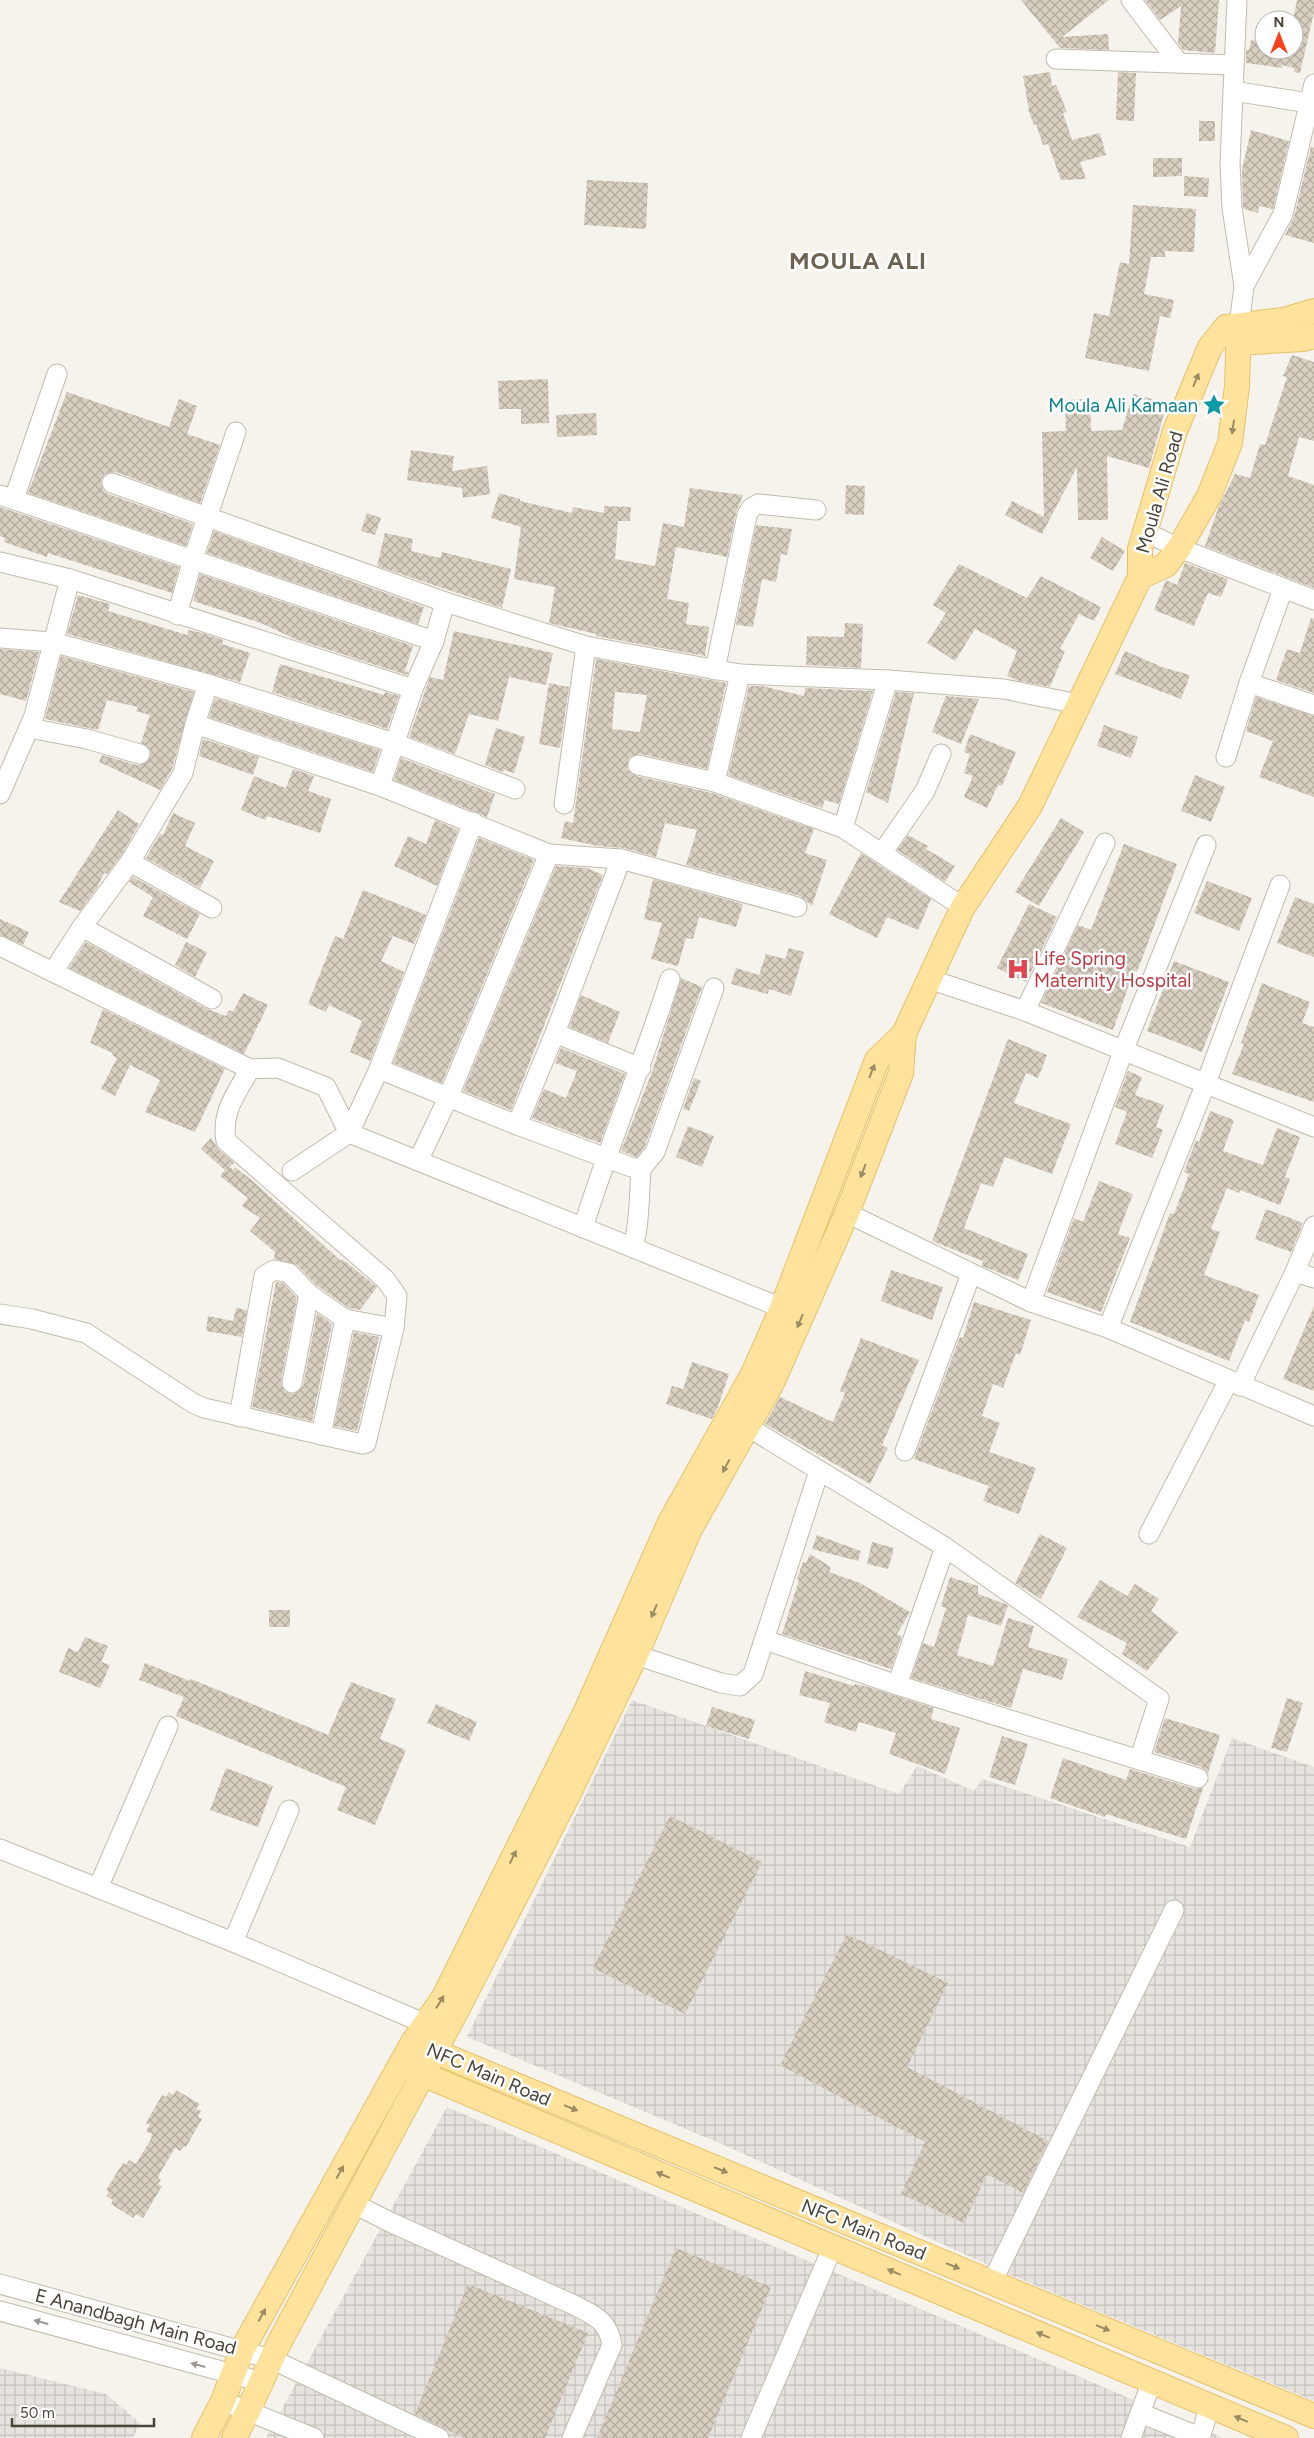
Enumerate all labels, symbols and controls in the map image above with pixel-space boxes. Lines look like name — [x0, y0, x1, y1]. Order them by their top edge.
north arrow — [1254, 10, 1304, 60]
text: N — [1274, 14, 1284, 31]
district label: MOULA ALI — [789, 246, 927, 275]
one-way arrow — [1193, 373, 1201, 387]
place icon: Moula Ali Kamaan — [1201, 392, 1227, 418]
place label: Moula Ali Kamaan — [1048, 394, 1198, 417]
one-way arrow — [1228, 419, 1236, 435]
street label: Moula Ali Road — [1131, 428, 1188, 556]
place label: Life Spring Maternity Hospital — [1034, 947, 1191, 992]
hospital icon: Life Spring Maternity Hospital — [1005, 956, 1031, 982]
one-way arrow — [869, 1064, 877, 1078]
one-way arrow — [859, 1164, 866, 1179]
one-way arrow — [796, 1314, 804, 1328]
one-way arrow — [722, 1459, 731, 1473]
one-way arrow — [650, 1604, 658, 1618]
one-way arrow — [510, 1850, 518, 1864]
one-way arrow — [436, 1996, 445, 2009]
street label: NFC Main Road — [423, 2038, 554, 2111]
one-way arrow — [564, 2105, 578, 2113]
one-way arrow — [336, 2166, 345, 2179]
one-way arrow — [714, 2167, 729, 2175]
one-way arrow — [656, 2171, 670, 2179]
street label: NFC Main Road — [798, 2194, 930, 2265]
one-way arrow — [945, 2262, 960, 2270]
one-way arrow — [887, 2267, 901, 2275]
street label: E Anandbagh Main Road — [33, 2284, 239, 2359]
one-way arrow — [257, 2308, 266, 2321]
one-way arrow — [34, 2318, 49, 2326]
one-way arrow — [1096, 2324, 1110, 2332]
one-way arrow — [1036, 2330, 1051, 2338]
one-way arrow — [191, 2361, 206, 2369]
scale bar — [12, 2396, 155, 2428]
text: 50 m — [20, 2404, 55, 2422]
one-way arrow — [1234, 2414, 1248, 2422]

